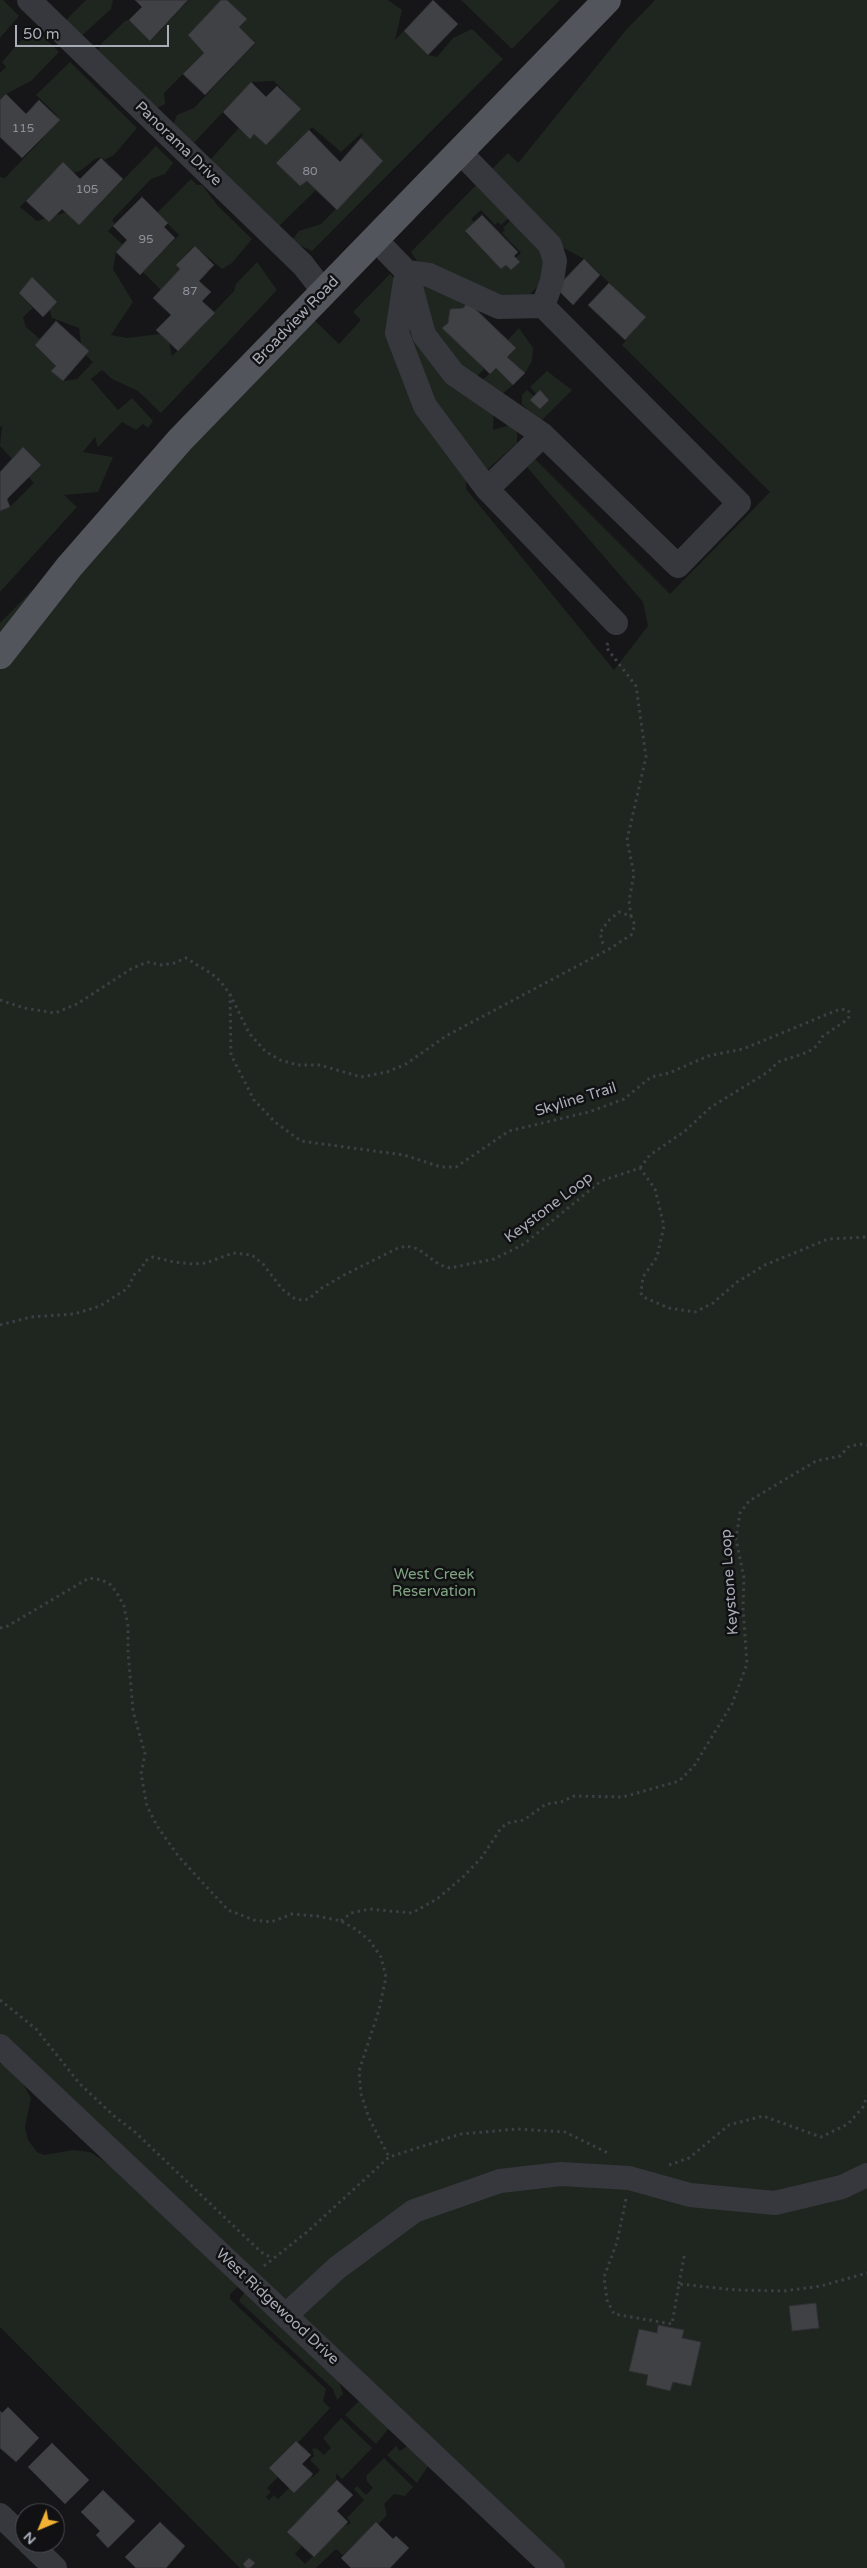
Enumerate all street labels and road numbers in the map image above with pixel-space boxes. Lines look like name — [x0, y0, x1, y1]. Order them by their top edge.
street label: Panorama Drive — [131, 98, 225, 190]
street label: Broadview Road — [249, 273, 343, 369]
street label: Skyline Trail — [533, 1079, 619, 1121]
street label: Keystone Loop — [501, 1169, 597, 1247]
street label: Keystone Loop — [717, 1528, 743, 1636]
street label: West Ridgewood Drive — [212, 2245, 342, 2369]

